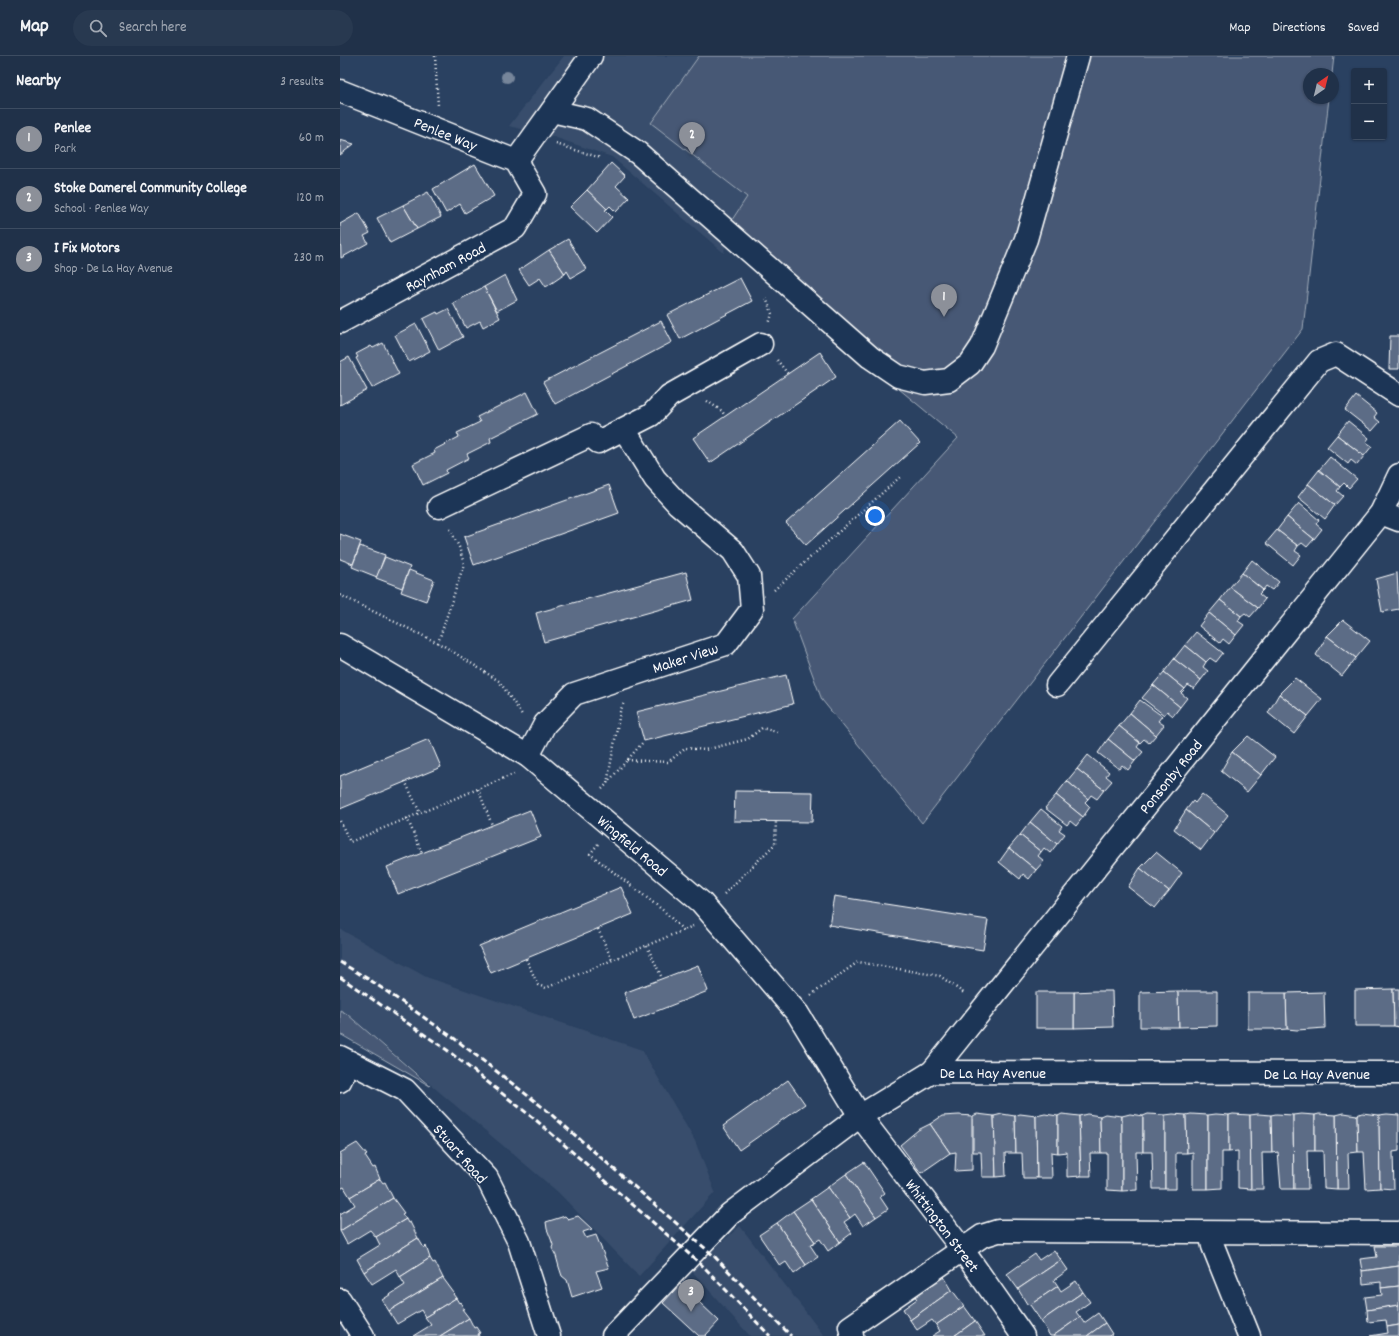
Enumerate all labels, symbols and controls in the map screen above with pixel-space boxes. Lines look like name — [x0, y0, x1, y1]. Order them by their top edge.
search box — [73, 10, 353, 46]
text: Map — [20, 14, 49, 41]
icon: search — [87, 17, 109, 39]
text: Search here — [119, 17, 187, 39]
text: Map — [1229, 18, 1251, 38]
text: Directions — [1273, 18, 1326, 38]
text: Saved — [1348, 18, 1379, 38]
north arrow — [1303, 68, 1339, 104]
map controls — [1351, 68, 1387, 140]
button: + — [1351, 68, 1387, 104]
text: Nearby — [16, 70, 60, 94]
text: 3 results — [280, 73, 324, 92]
button: − — [1351, 104, 1387, 140]
street label: Penlee Way — [410, 112, 481, 159]
text: Penlee — [54, 118, 91, 140]
pin: 2 — [679, 122, 705, 155]
text: 1 — [28, 129, 30, 148]
text: 60 m — [299, 129, 324, 148]
text: Park — [54, 140, 76, 159]
text: Stoke Damerel Community College — [54, 178, 247, 200]
text: 2 — [26, 189, 32, 208]
text: 120 m — [296, 189, 324, 208]
text: School · Penlee Way — [54, 200, 148, 219]
street label: Raynham Road — [402, 237, 491, 299]
text: I Fix Motors — [54, 238, 120, 260]
text: 3 — [26, 249, 32, 268]
text: 230 m — [294, 249, 324, 268]
text: Shop · De La Hay Avenue — [54, 260, 173, 279]
pin: 1 — [931, 284, 957, 317]
your location — [865, 506, 885, 526]
street label: Maker View — [650, 638, 722, 681]
street label: Ponsonby Road — [1135, 735, 1209, 820]
street label: Wingfield Road — [591, 811, 672, 883]
street label: De La Hay Avenue — [940, 1063, 1046, 1086]
street label: De La Hay Avenue — [1264, 1064, 1370, 1087]
street label: Stuart Road — [427, 1120, 492, 1190]
street label: Whittington Street — [898, 1175, 984, 1278]
pin: 3 — [678, 1279, 704, 1312]

